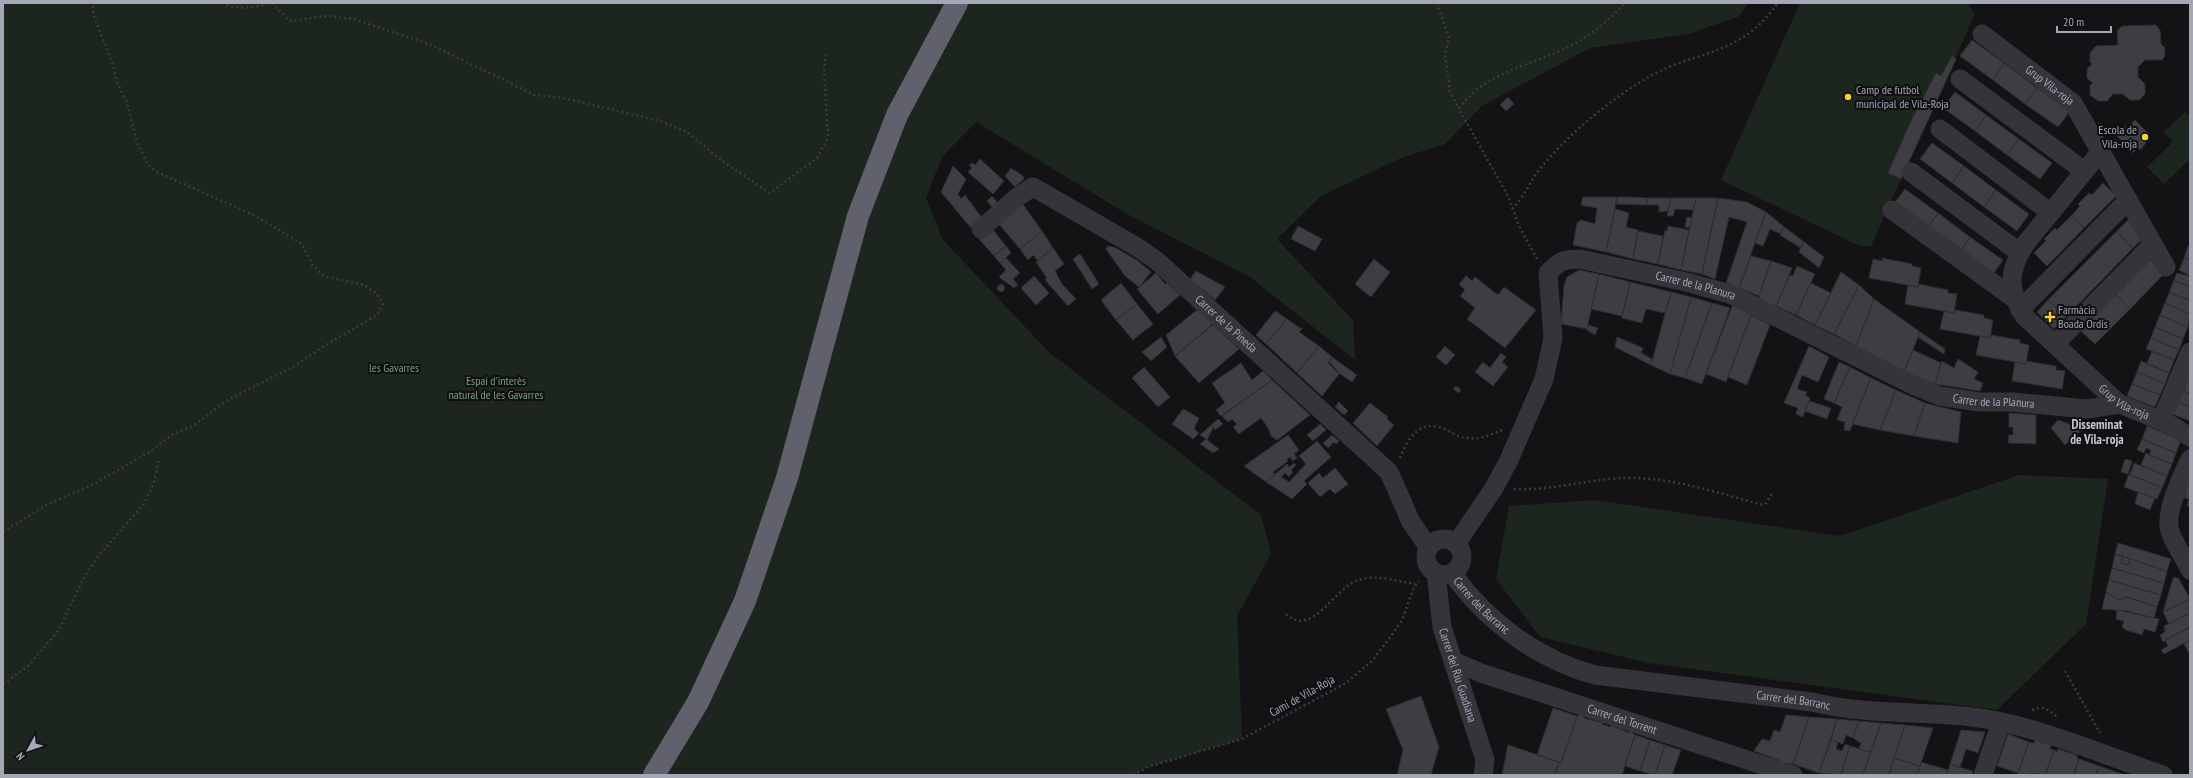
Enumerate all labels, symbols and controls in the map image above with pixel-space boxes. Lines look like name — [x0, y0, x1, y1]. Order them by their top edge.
scale bar — [2057, 8, 2111, 34]
text: 20 m — [2063, 14, 2084, 29]
street label: Grup Vila-roja — [2023, 62, 2077, 108]
place label: Camp de futbol municipal de Vila-Roja — [1856, 82, 1949, 111]
marker: Camp de futbol municipal de Vila-Roja — [1843, 92, 1853, 102]
place label: Escola de Vila-roja — [2098, 122, 2137, 151]
marker: Escola de Vila-roja — [2140, 132, 2150, 142]
street label: Carrer de la Planura — [1654, 268, 1739, 303]
street label: Carrer de la Pineda — [1192, 292, 1261, 356]
place label: Farmàcia Boada Ordis — [2058, 302, 2108, 331]
marker: Farmàcia Boada Ordis — [2045, 312, 2055, 322]
park label: les Gavarres — [369, 360, 419, 375]
park label: Espai d'interès natural de les Gavarres — [449, 373, 543, 402]
street label: Grup Vila-roja — [2096, 381, 2152, 422]
street label: Carrer de la Planura — [1952, 390, 2035, 411]
district label: Disseminat de Vila-roja — [2070, 416, 2124, 448]
street label: Carrer del Barranc — [1450, 574, 1514, 637]
street label: Carrer del Riu Guadiana — [1436, 626, 1480, 724]
street label: Camí de Vila-Roja — [1266, 671, 1337, 720]
street label: Carrer del Barranc — [1756, 687, 1832, 713]
street label: Carrer del Torrent — [1586, 700, 1660, 737]
north arrow — [8, 730, 48, 770]
text: N — [13, 750, 28, 763]

